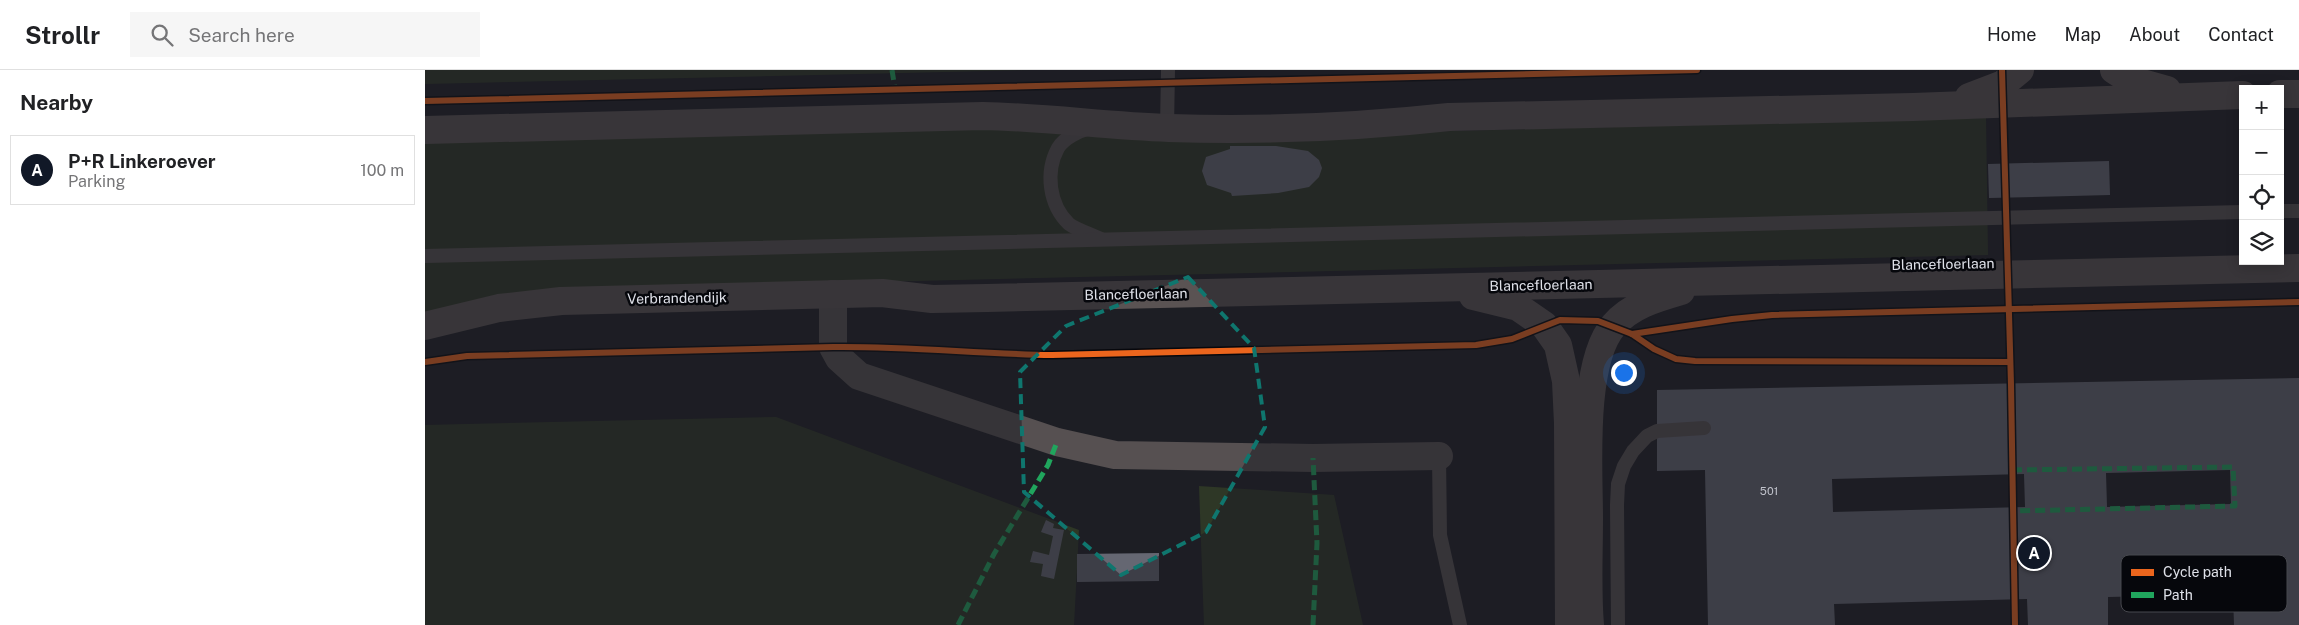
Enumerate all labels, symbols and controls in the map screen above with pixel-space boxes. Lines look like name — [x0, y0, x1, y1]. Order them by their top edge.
search box — [130, 12, 480, 57]
text: Strollr — [25, 21, 100, 49]
icon: search — [148, 21, 176, 49]
text: Search here — [188, 24, 295, 46]
text: Home — [1987, 24, 2037, 45]
text: Map — [2065, 24, 2101, 45]
text: About — [2129, 24, 2180, 45]
text: Contact — [2208, 24, 2274, 45]
map controls — [2239, 85, 2284, 265]
button: + — [2239, 85, 2284, 130]
text: Nearby — [20, 90, 93, 115]
button: − — [2239, 130, 2284, 175]
text: P+R Linkeroever — [68, 150, 216, 172]
text: A — [31, 161, 43, 180]
text: 100 m — [360, 161, 404, 180]
text: Parking — [68, 172, 125, 191]
button: locate — [2239, 175, 2284, 220]
button: layers — [2239, 220, 2284, 265]
street label: Blancefloerlaan — [1891, 255, 1995, 273]
street label: Blancefloerlaan — [1489, 276, 1593, 294]
street label: Blancefloerlaan — [1084, 285, 1188, 303]
street label: Verbrandendijk — [627, 289, 727, 307]
your location — [1611, 360, 1637, 386]
house number: 501 — [1760, 485, 1778, 497]
pin: A — [2018, 534, 2050, 572]
legend — [2121, 555, 2287, 612]
text: Cycle path — [2163, 564, 2232, 580]
text: Path — [2163, 587, 2193, 603]

